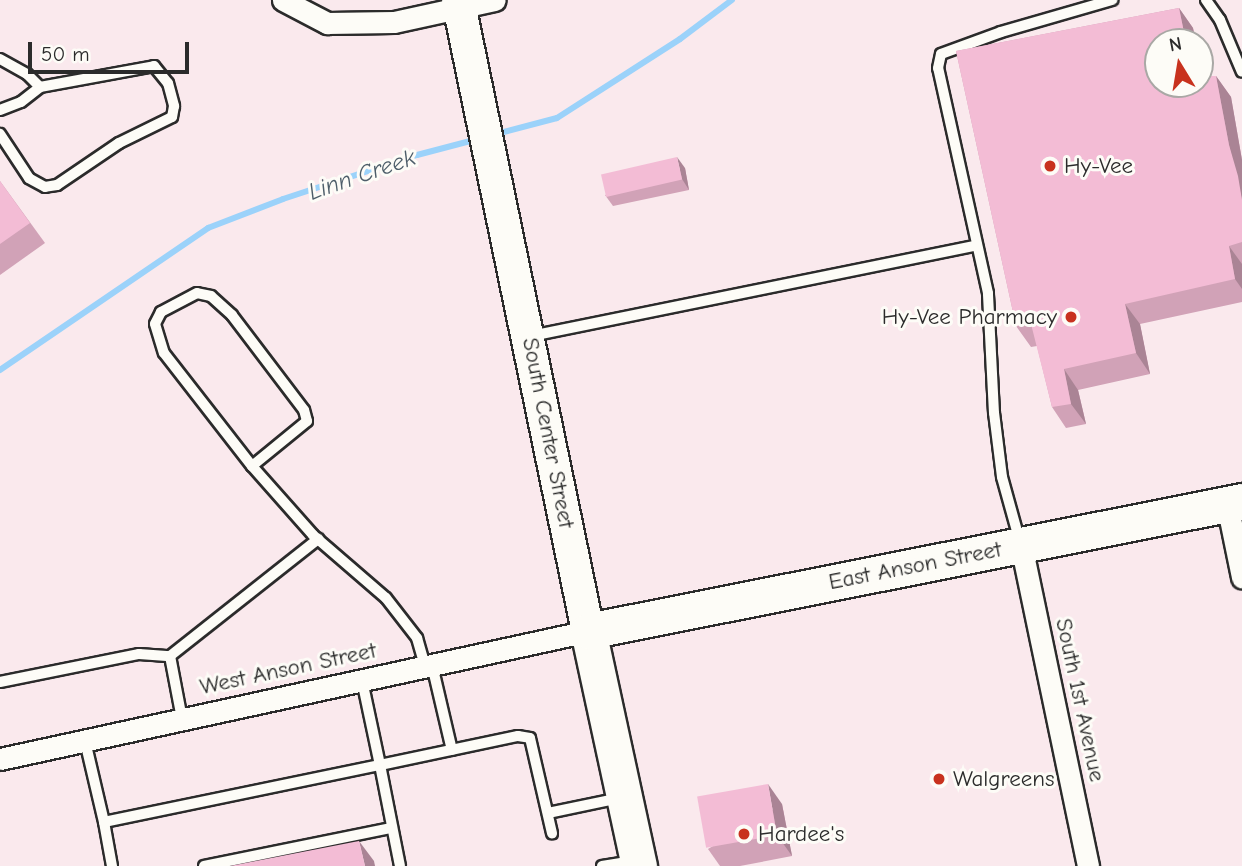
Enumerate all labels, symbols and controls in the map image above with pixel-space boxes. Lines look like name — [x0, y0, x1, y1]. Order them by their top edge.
scale bar — [32, 28, 192, 72]
north arrow — [1144, 28, 1214, 98]
text: N — [1167, 32, 1184, 56]
text: 50 m — [41, 42, 90, 66]
water label: Linn Creek — [305, 143, 419, 207]
place label: Hy-Vee — [1064, 152, 1133, 180]
marker: Hy-Vee — [1042, 158, 1058, 174]
place label: Hy-Vee Pharmacy — [882, 303, 1057, 331]
marker: Hy-Vee Pharmacy — [1063, 309, 1079, 325]
street label: South Center Street — [516, 335, 580, 531]
street label: East Anson Street — [826, 536, 1004, 596]
street label: South 1st Avenue — [1049, 616, 1111, 784]
street label: West Anson Street — [197, 637, 379, 701]
place label: Walgreens — [953, 765, 1054, 793]
marker: Walgreens — [931, 771, 947, 787]
place label: Hardee's — [758, 820, 844, 848]
marker: Hardee's — [736, 826, 752, 842]

